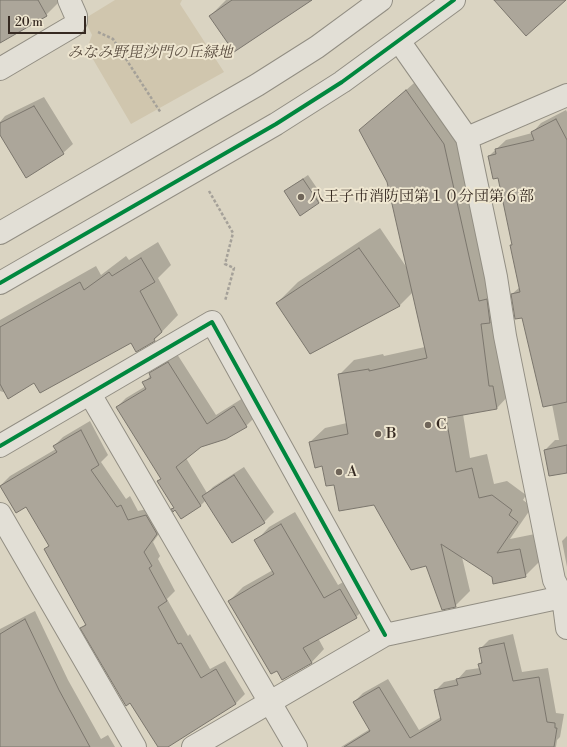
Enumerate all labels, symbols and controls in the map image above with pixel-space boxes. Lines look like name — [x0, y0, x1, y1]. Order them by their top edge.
scale bar — [10, 8, 88, 34]
text: 20 m — [15, 15, 43, 30]
park label: みなみ野毘沙門の丘緑地 — [68, 44, 232, 62]
place label: 八王子市消防団第１０分団第６部 — [309, 188, 534, 206]
marker: 八王子市消防団第１０分団第６部 — [296, 192, 306, 202]
place label: C — [436, 416, 446, 434]
marker: C — [423, 420, 433, 430]
place label: B — [386, 425, 397, 443]
marker: B — [373, 429, 383, 439]
place label: A — [347, 463, 357, 481]
marker: A — [334, 467, 344, 477]

